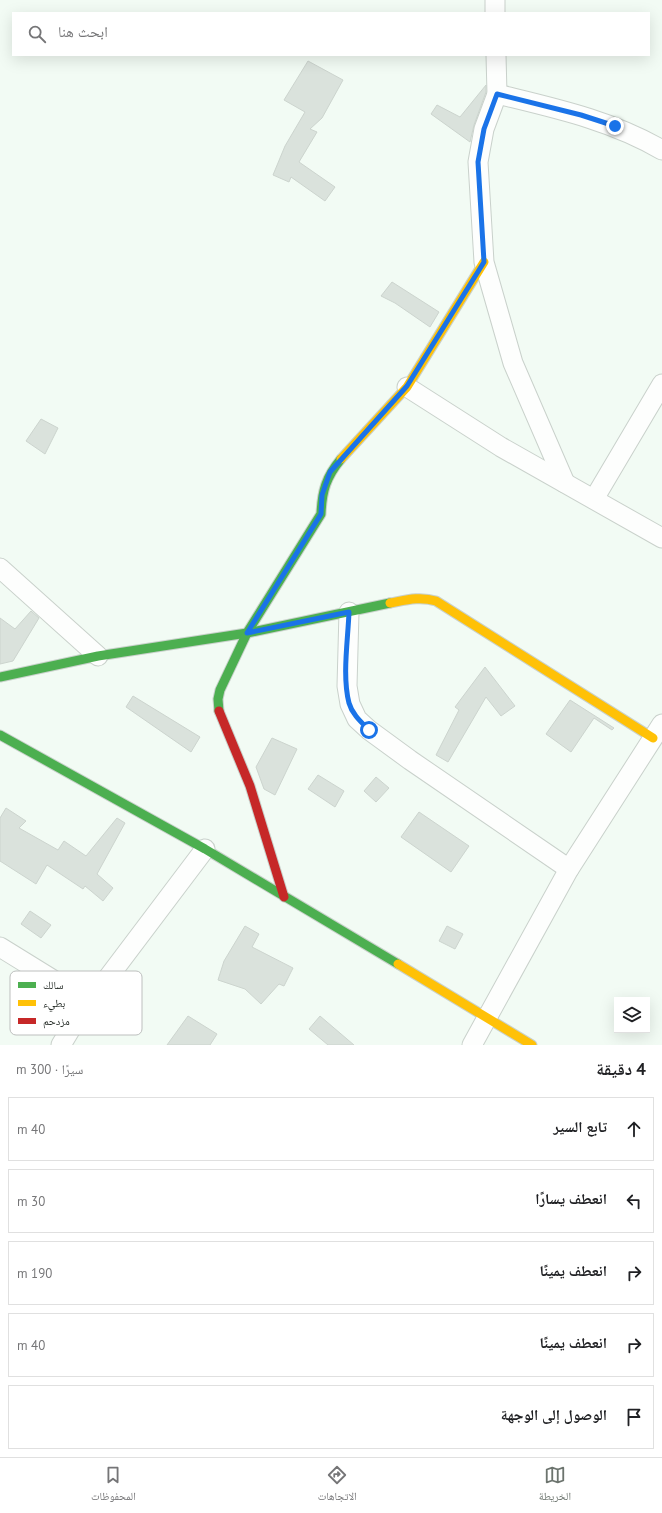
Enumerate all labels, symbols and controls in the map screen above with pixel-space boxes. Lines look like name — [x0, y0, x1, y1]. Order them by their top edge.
search box — [12, 12, 650, 56]
text: ابحث هنا — [58, 22, 108, 41]
icon: search — [26, 23, 48, 45]
route end — [606, 117, 624, 135]
route start — [360, 721, 378, 739]
legend — [10, 971, 142, 1035]
text: سالك — [43, 978, 63, 992]
text: بطيء — [43, 996, 65, 1012]
map controls — [614, 997, 650, 1033]
button: layers — [614, 997, 650, 1033]
text: مزدحم — [43, 1014, 70, 1029]
text: 4 دقيقة — [596, 1058, 646, 1080]
text: سيرًا · 300 m — [16, 1061, 83, 1078]
text: تابع السير — [553, 1117, 607, 1136]
icon: ahead — [623, 1118, 645, 1140]
text: 40 m — [17, 1121, 45, 1138]
text: انعطف يسارًا — [535, 1189, 607, 1208]
icon: left — [623, 1190, 645, 1212]
text: 30 m — [17, 1193, 45, 1210]
text: انعطف يمينًا — [540, 1261, 607, 1280]
icon: right — [623, 1262, 645, 1284]
text: 190 m — [17, 1265, 52, 1282]
text: انعطف يمينًا — [540, 1333, 607, 1352]
icon: right — [623, 1334, 645, 1356]
text: 40 m — [17, 1337, 45, 1354]
text: الوصول إلى الوجهة — [501, 1405, 607, 1424]
icon: arrive — [623, 1406, 645, 1428]
tab: المحفوظات — [91, 1464, 136, 1507]
tab: الاتجاهات — [318, 1464, 357, 1507]
tab: الخريطة — [539, 1464, 571, 1507]

